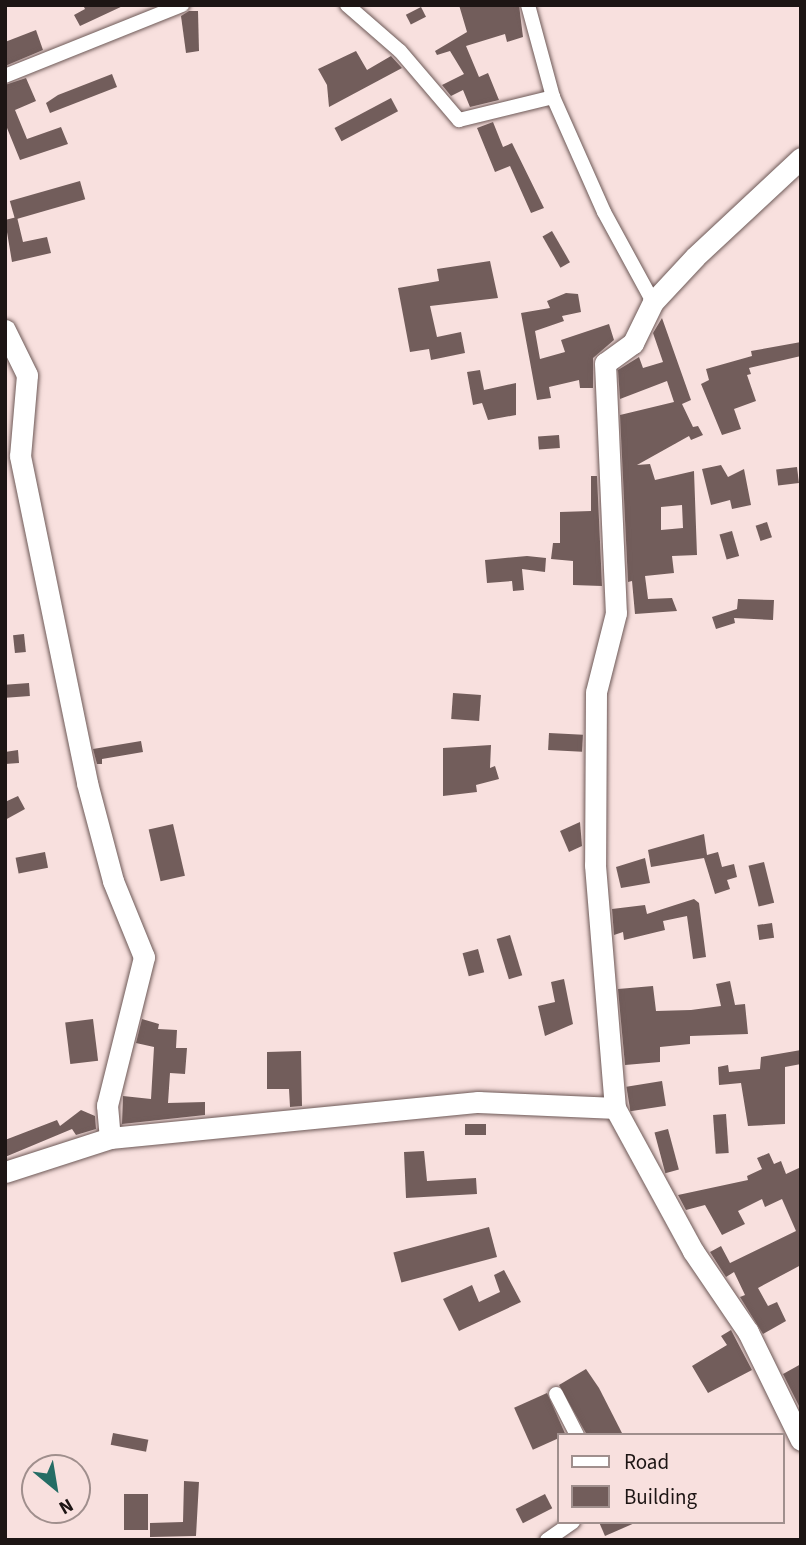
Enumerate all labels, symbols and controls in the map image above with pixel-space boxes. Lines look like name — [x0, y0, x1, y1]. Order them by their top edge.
legend — [558, 1433, 785, 1524]
text: Road — [624, 1447, 669, 1477]
north arrow — [21, 1454, 91, 1524]
text: Building — [624, 1482, 697, 1512]
text: N — [54, 1491, 78, 1521]

